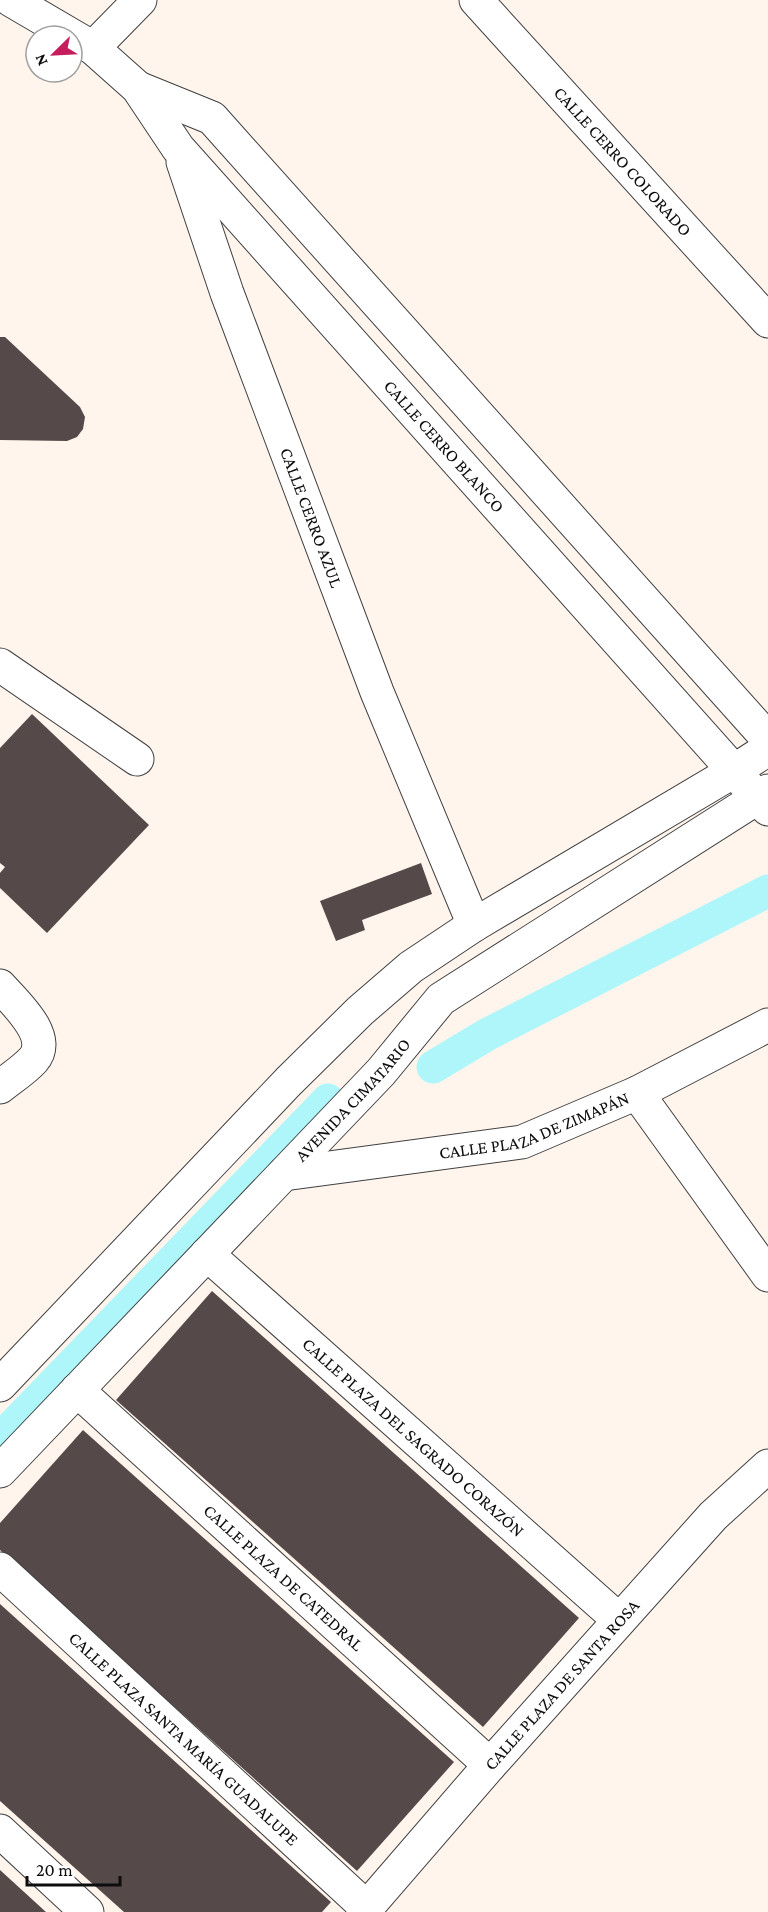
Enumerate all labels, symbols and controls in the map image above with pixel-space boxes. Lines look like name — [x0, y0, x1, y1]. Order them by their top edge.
north arrow — [24, 24, 84, 84]
text: N — [31, 51, 51, 68]
street label: CALLE CERRO COLORADO — [550, 83, 696, 240]
street label: CALLE CERRO BLANCO — [380, 376, 509, 517]
street label: CALLE CERRO AZUL — [276, 445, 347, 590]
street label: AVENIDA CIMATARIO — [291, 1034, 414, 1166]
street label: CALLE PLAZA DE ZIMAPÁN — [438, 1088, 632, 1163]
street label: CALLE PLAZA DEL SAGRADO CORAZÓN — [298, 1334, 528, 1541]
street label: CALLE PLAZA DE CATEDRAL — [200, 1500, 367, 1655]
street label: CALLE PLAZA DE SANTA ROSA — [480, 1595, 644, 1774]
street label: CALLE PLAZA SANTA MARÍA GUADALUPE — [65, 1628, 303, 1850]
scale bar — [27, 1849, 120, 1887]
text: 20 m — [36, 1860, 73, 1880]

